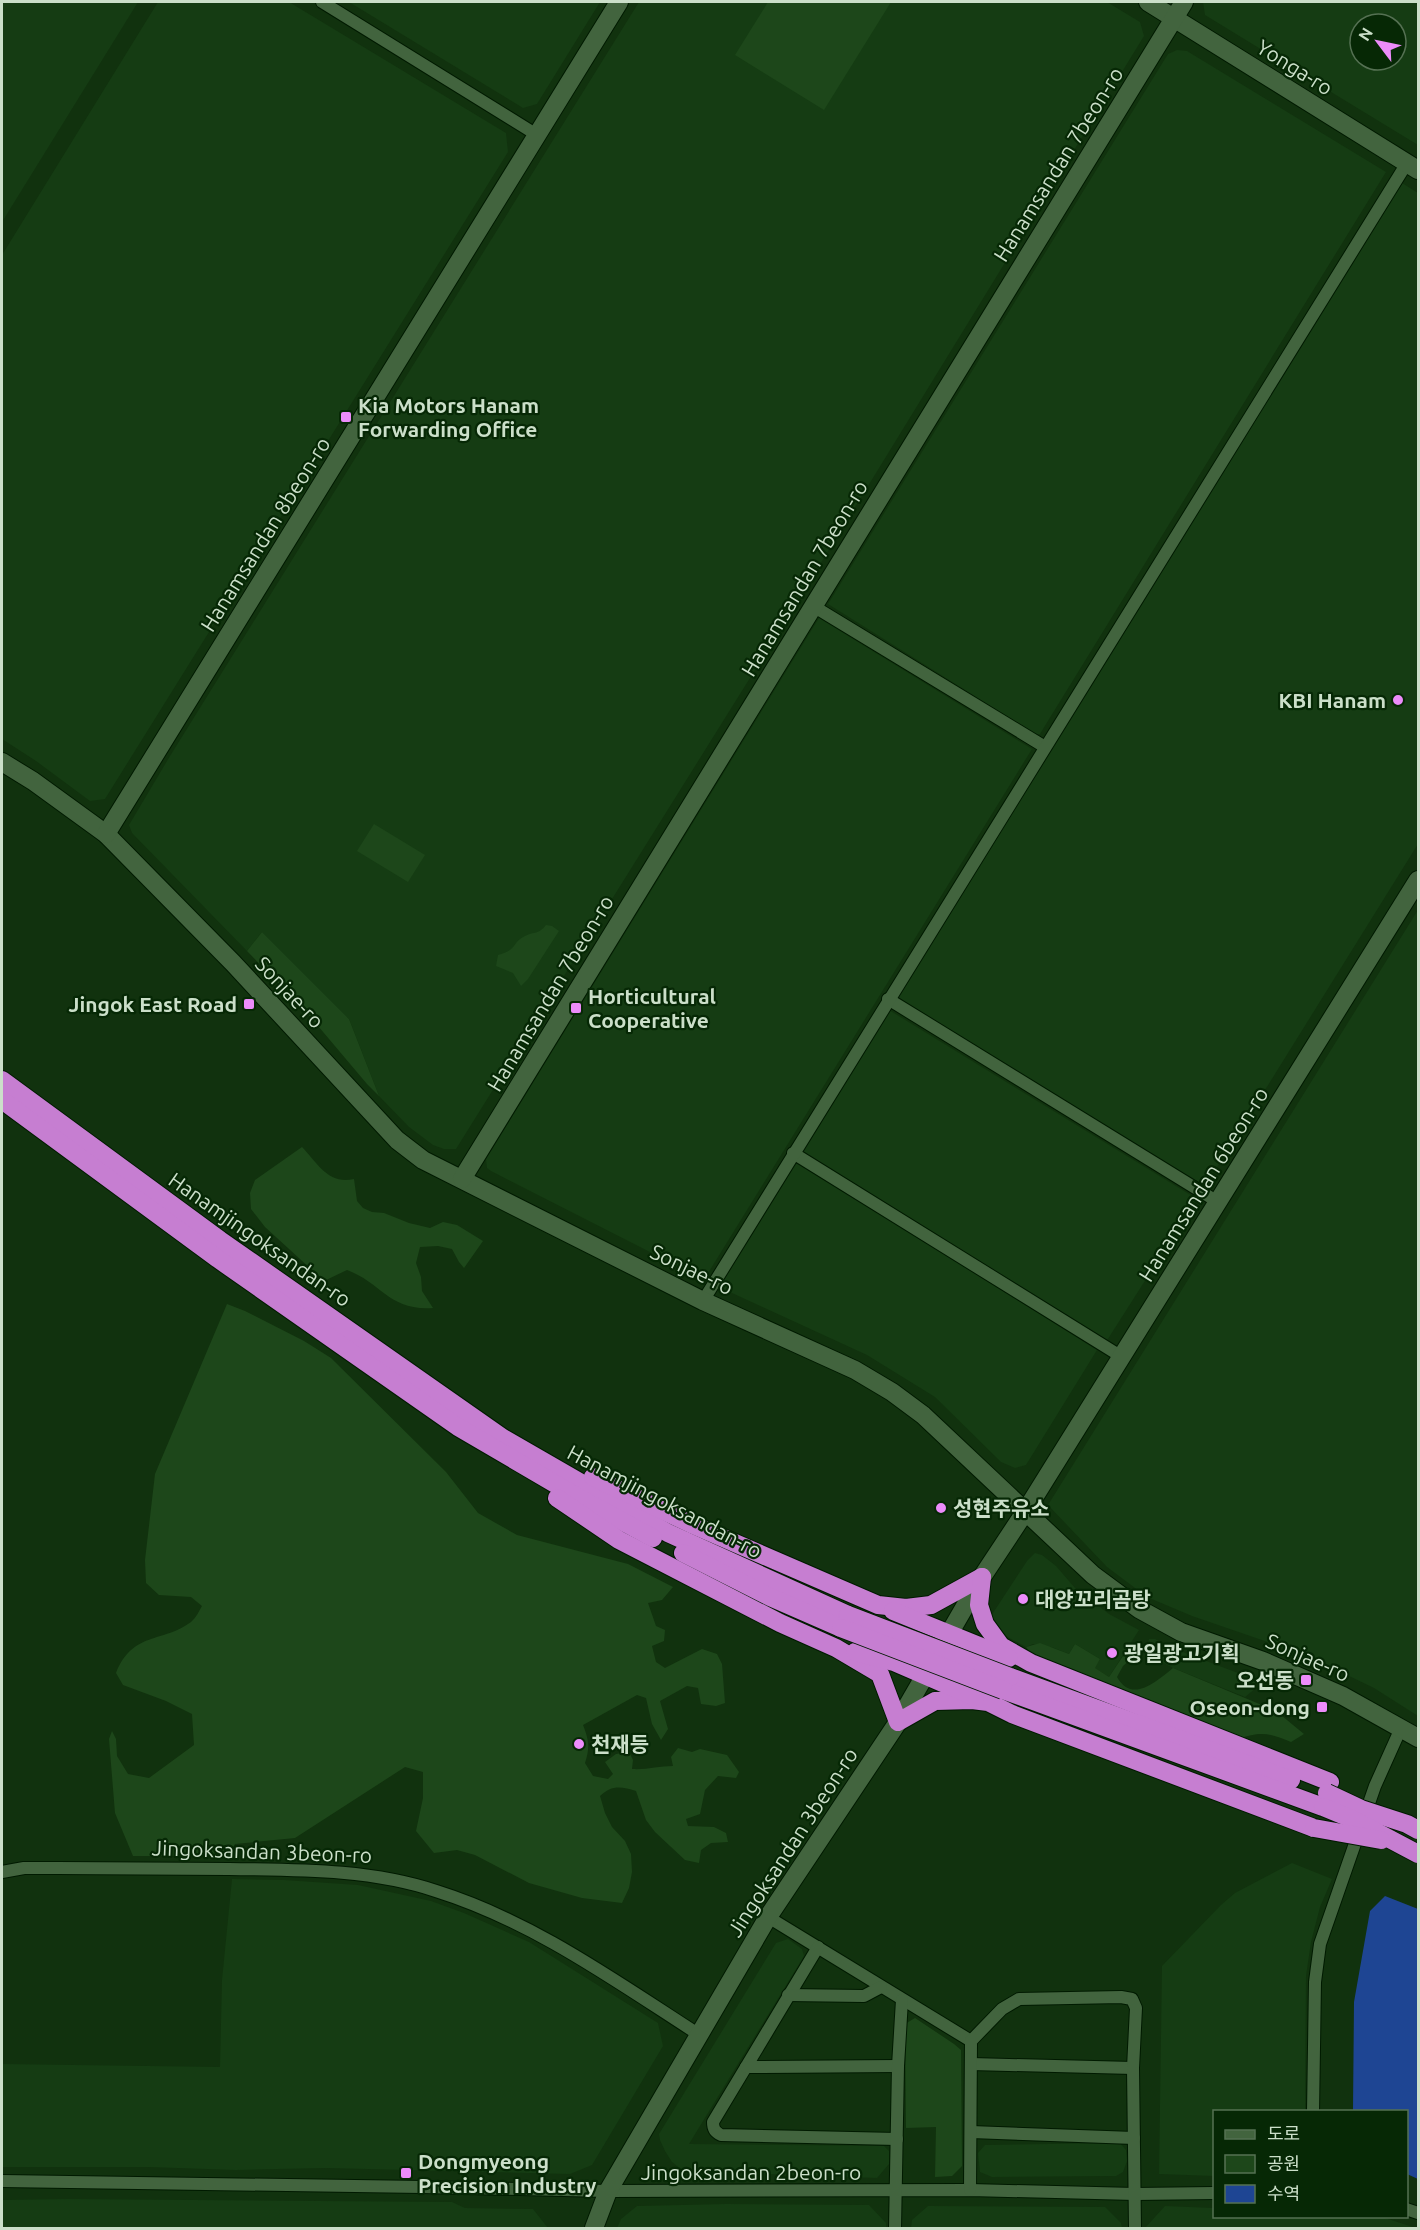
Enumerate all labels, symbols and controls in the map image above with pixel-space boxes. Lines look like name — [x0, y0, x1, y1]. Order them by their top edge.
north arrow — [1348, 12, 1408, 72]
text: N — [1354, 24, 1376, 44]
street label: Yonga-ro — [1253, 34, 1337, 100]
street label: Hanamsandan 7beon-ro — [988, 62, 1128, 266]
place label: Kia Motors Hanam Forwarding Office — [358, 393, 539, 441]
marker: Kia Motors Hanam Forwarding Office — [339, 410, 353, 424]
street label: Hanamsandan 8beon-ro — [195, 432, 335, 636]
street label: Hanamsandan 7beon-ro — [736, 476, 872, 680]
place label: KBI Hanam — [1278, 688, 1386, 712]
marker: KBI Hanam — [1391, 693, 1405, 707]
street label: Hanamsandan 7beon-ro — [482, 891, 618, 1095]
street label: Sonjae-ro — [251, 951, 329, 1033]
place label: Horticultural Cooperative — [588, 984, 716, 1032]
place label: Jingok East Road — [69, 992, 237, 1016]
marker: Jingok East Road — [242, 997, 256, 1011]
marker: Horticultural Cooperative — [569, 1001, 583, 1015]
street label: Hanamsandan 6beon-ro — [1133, 1082, 1273, 1286]
street label: Hanamjingoksandan-ro — [164, 1167, 356, 1311]
street label: Sonjae-ro — [647, 1239, 737, 1299]
street label: Hanamjingoksandan-ro — [564, 1440, 766, 1562]
place label: 성현주유소 — [953, 1496, 1050, 1520]
marker: 성현주유소 — [934, 1501, 948, 1515]
place label: 대양꼬리곰탕 — [1035, 1587, 1151, 1611]
marker: 대양꼬리곰탕 — [1016, 1592, 1030, 1606]
street label: Sonjae-ro — [1262, 1628, 1354, 1686]
place label: 광일광고기획 — [1124, 1641, 1240, 1665]
marker: 광일광고기획 — [1105, 1646, 1119, 1660]
place label: 오선동 — [1236, 1668, 1294, 1692]
marker: 오선동 — [1299, 1673, 1313, 1687]
place label: Oseon-dong — [1190, 1695, 1310, 1719]
marker: Oseon-dong — [1315, 1700, 1329, 1714]
place label: 천재등 — [591, 1732, 649, 1756]
marker: 천재등 — [572, 1737, 586, 1751]
street label: Jingoksandan 3beon-ro — [722, 1743, 862, 1941]
street label: Jingoksandan 3beon-ro — [151, 1835, 373, 1867]
legend — [1213, 2110, 1408, 2218]
text: 도로 — [1267, 2123, 1300, 2143]
place label: Dongmyeong Precision Industry — [418, 2149, 596, 2197]
text: 공원 — [1267, 2153, 1300, 2173]
street label: Jingoksandan 2beon-ro — [641, 2160, 861, 2184]
marker: Dongmyeong Precision Industry — [399, 2166, 413, 2180]
text: 수역 — [1267, 2183, 1300, 2203]

